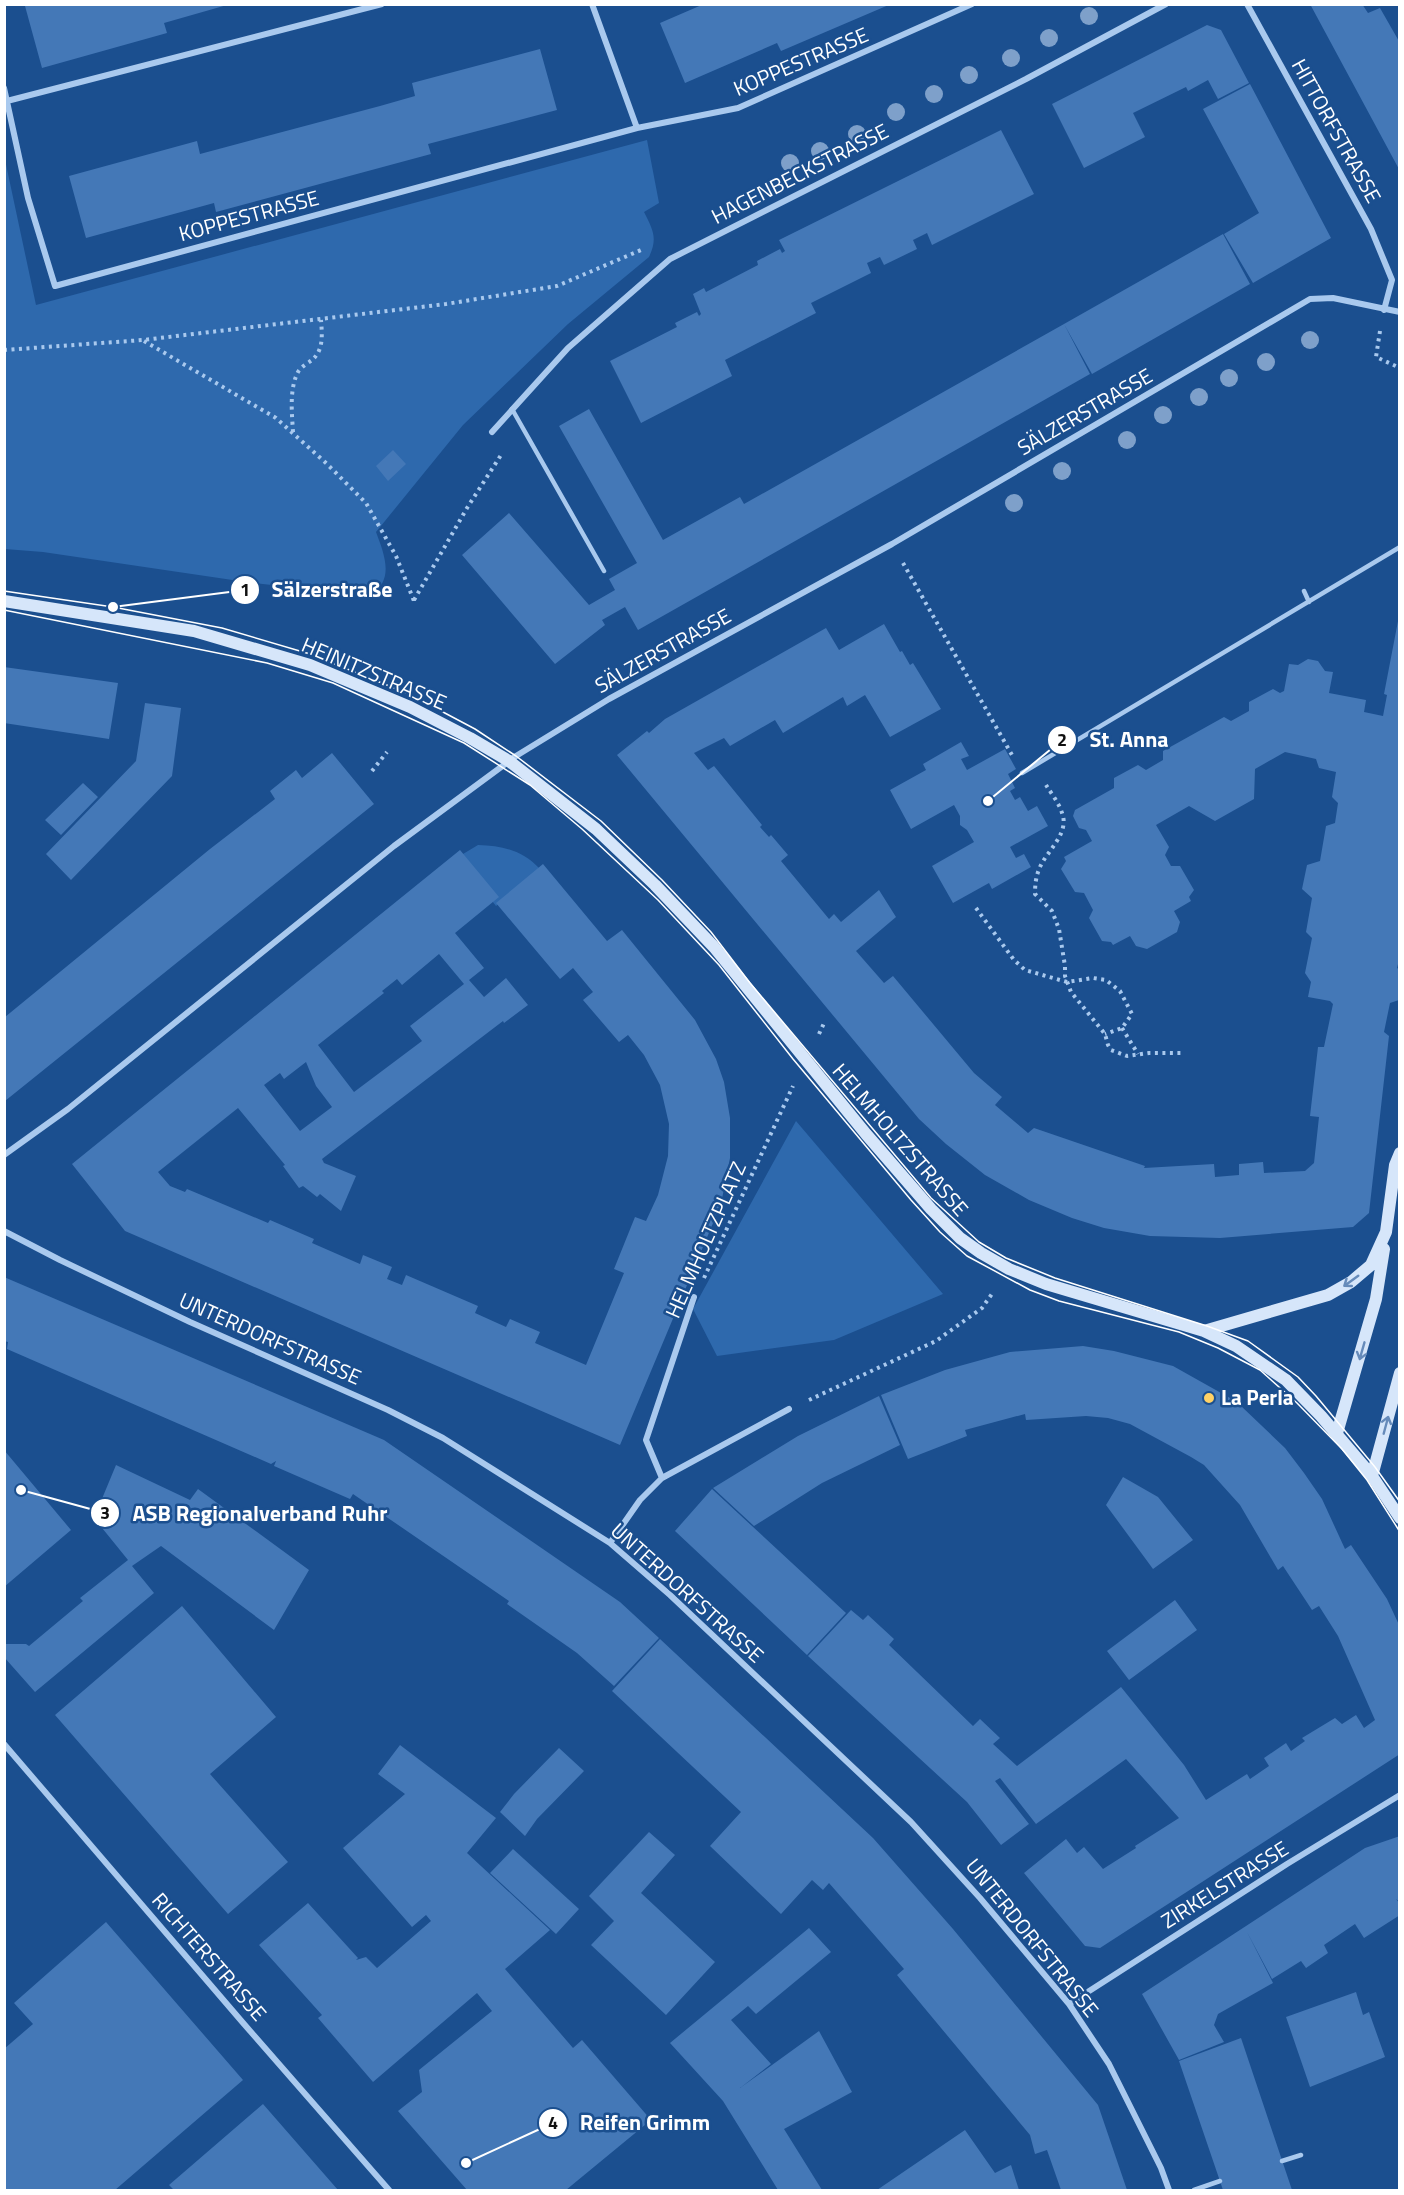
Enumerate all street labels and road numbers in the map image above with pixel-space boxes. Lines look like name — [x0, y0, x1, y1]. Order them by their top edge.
street label: KOPPESTRASSE — [728, 18, 873, 104]
street label: HITTORFSTRASSE — [1284, 53, 1390, 209]
street label: HAGENBECKSTRASSE — [705, 115, 894, 232]
street label: KOPPESTRASSE — [175, 181, 322, 249]
street label: SÄLZERSTRASSE — [1011, 359, 1158, 463]
street label: SÄLZERSTRASSE — [588, 599, 737, 701]
street label: HEINITZSTRASSE — [297, 628, 452, 718]
street label: HELMHOLTZSTRASSE — [825, 1056, 976, 1223]
street label: HELMHOLTZPLATZ — [656, 1156, 754, 1323]
street label: UNTERDORFSTRASSE — [174, 1284, 367, 1393]
street label: UNTERDORFSTRASSE — [604, 1515, 771, 1670]
street label: ZIRKELSTRASSE — [1155, 1832, 1294, 1936]
street label: UNTERDORFSTRASSE — [959, 1851, 1107, 2024]
street label: RICHTERSTRASSE — [145, 1885, 275, 2028]

